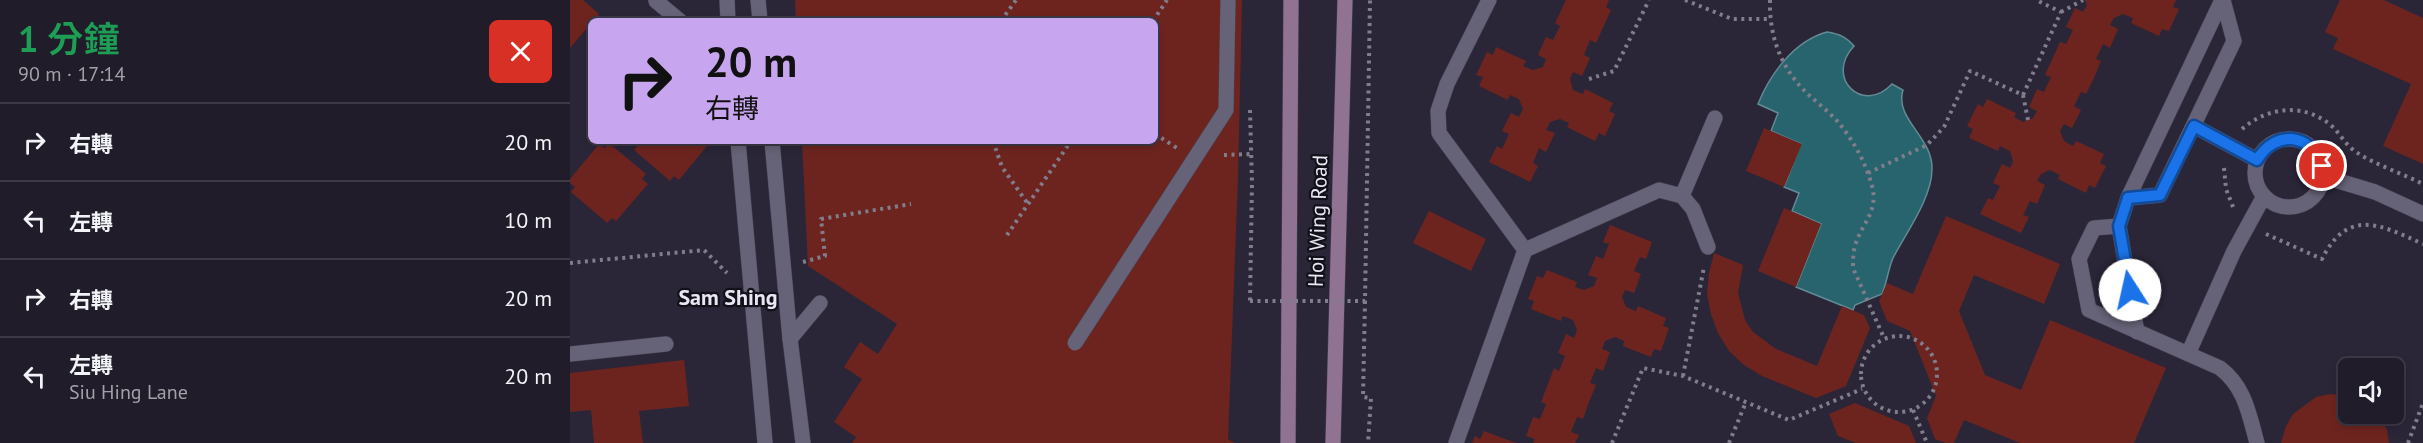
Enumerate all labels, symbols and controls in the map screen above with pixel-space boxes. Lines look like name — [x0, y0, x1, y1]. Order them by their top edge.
text: 1 分鐘 — [18, 15, 120, 62]
button: close — [489, 20, 552, 83]
text: 20 m — [705, 34, 797, 89]
icon: right — [606, 42, 684, 120]
text: 90 m · 17:14 — [18, 61, 125, 87]
text: 右轉 — [705, 91, 759, 125]
icon: right — [18, 126, 51, 159]
text: 20 m — [504, 128, 552, 156]
text: 右轉 — [69, 130, 113, 158]
pin — [2296, 140, 2347, 191]
icon: arrive — [2305, 149, 2338, 182]
street label: Hoi Wing Road — [1302, 155, 1333, 287]
icon: left — [18, 204, 51, 237]
text: 10 m — [504, 206, 552, 234]
text: 左轉 — [69, 208, 113, 236]
position arrow — [2098, 258, 2162, 322]
icon: right — [18, 282, 51, 315]
district label: Sam Shing — [678, 283, 778, 311]
text: 20 m — [504, 284, 552, 312]
text: 右轉 — [69, 286, 113, 314]
text: 左轉 — [69, 351, 113, 379]
map controls — [2338, 358, 2404, 424]
button: sound — [2338, 358, 2404, 424]
icon: left — [18, 360, 51, 393]
text: 20 m — [504, 362, 552, 390]
text: Siu Hing Lane — [69, 379, 188, 405]

